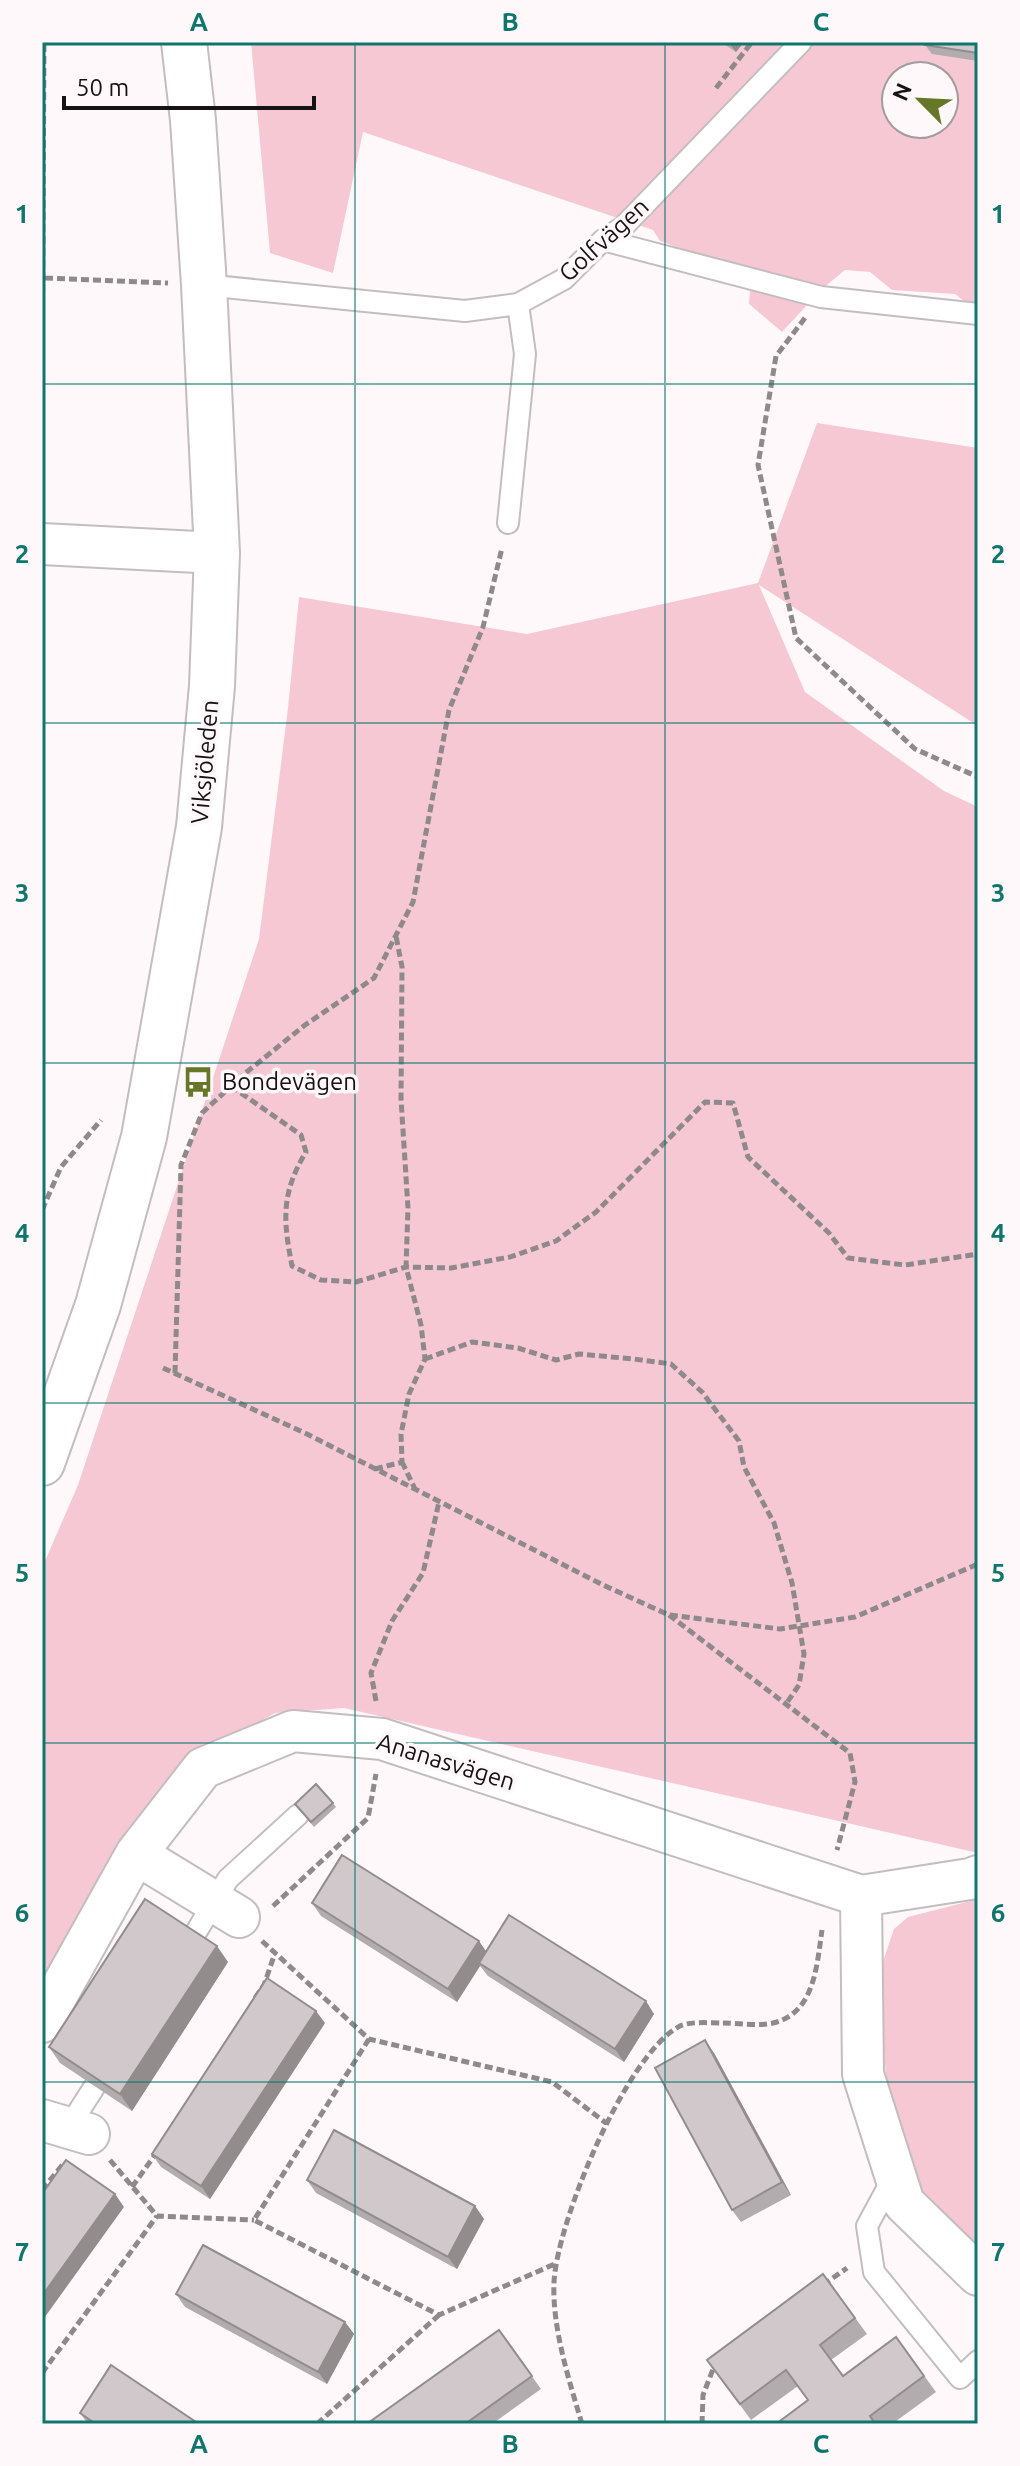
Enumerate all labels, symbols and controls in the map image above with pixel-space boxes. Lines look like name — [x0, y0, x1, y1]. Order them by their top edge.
text: A — [190, 7, 209, 36]
text: B — [501, 7, 519, 36]
text: C — [813, 7, 830, 36]
scale bar — [64, 60, 314, 110]
north arrow — [880, 60, 960, 140]
text: 50 m — [76, 74, 129, 101]
text: N — [887, 79, 916, 104]
street label: Golfvägen — [554, 193, 654, 287]
text: 1 — [15, 199, 29, 228]
text: 1 — [991, 199, 1005, 228]
text: 2 — [15, 539, 29, 568]
text: 2 — [991, 539, 1005, 568]
street label: Viksjöleden — [186, 699, 223, 825]
text: 3 — [15, 878, 29, 907]
text: 3 — [991, 878, 1005, 907]
bus stop icon: Bondevägen — [181, 1065, 215, 1099]
place label: Bondevägen — [222, 1068, 357, 1095]
text: 4 — [15, 1218, 29, 1247]
text: 4 — [991, 1218, 1005, 1247]
text: 5 — [15, 1558, 29, 1587]
text: 5 — [991, 1558, 1005, 1587]
street label: Ananasvägen — [374, 1728, 518, 1795]
text: 6 — [15, 1898, 29, 1927]
text: 6 — [991, 1898, 1005, 1927]
text: 7 — [15, 2237, 29, 2266]
text: 7 — [991, 2237, 1005, 2266]
text: A — [190, 2429, 209, 2458]
text: B — [501, 2429, 519, 2458]
text: C — [813, 2429, 830, 2458]

